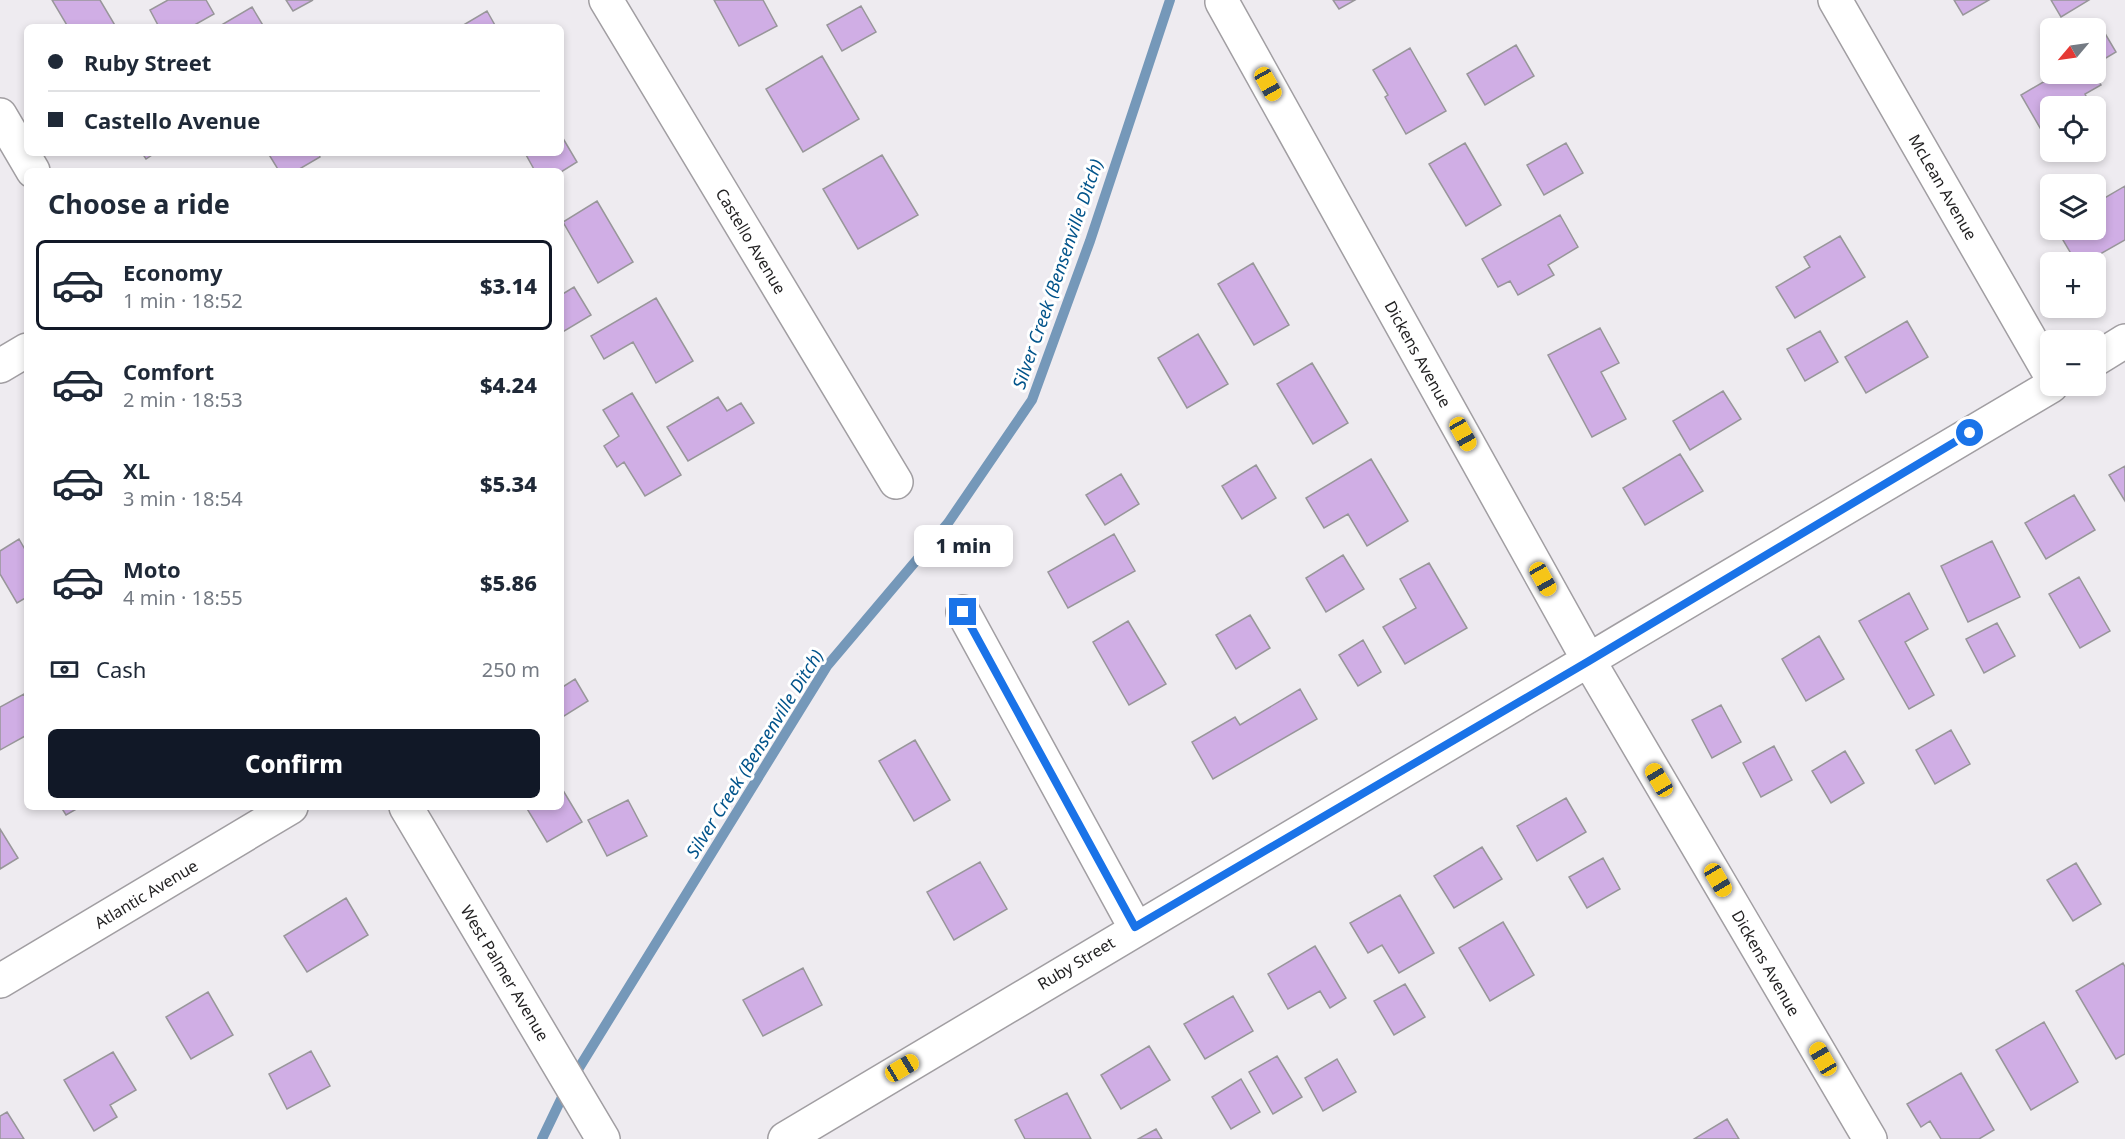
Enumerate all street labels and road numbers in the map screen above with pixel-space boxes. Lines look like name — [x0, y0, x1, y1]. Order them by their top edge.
street label: McLean Avenue — [1904, 130, 1982, 244]
street label: Castello Avenue — [711, 184, 791, 298]
street label: Dickens Avenue — [1380, 297, 1456, 411]
street label: Atlantic Avenue — [90, 854, 202, 934]
street label: West Palmer Avenue — [456, 901, 554, 1045]
street label: Dickens Avenue — [1727, 906, 1805, 1020]
street label: Ruby Street — [1033, 931, 1119, 995]

